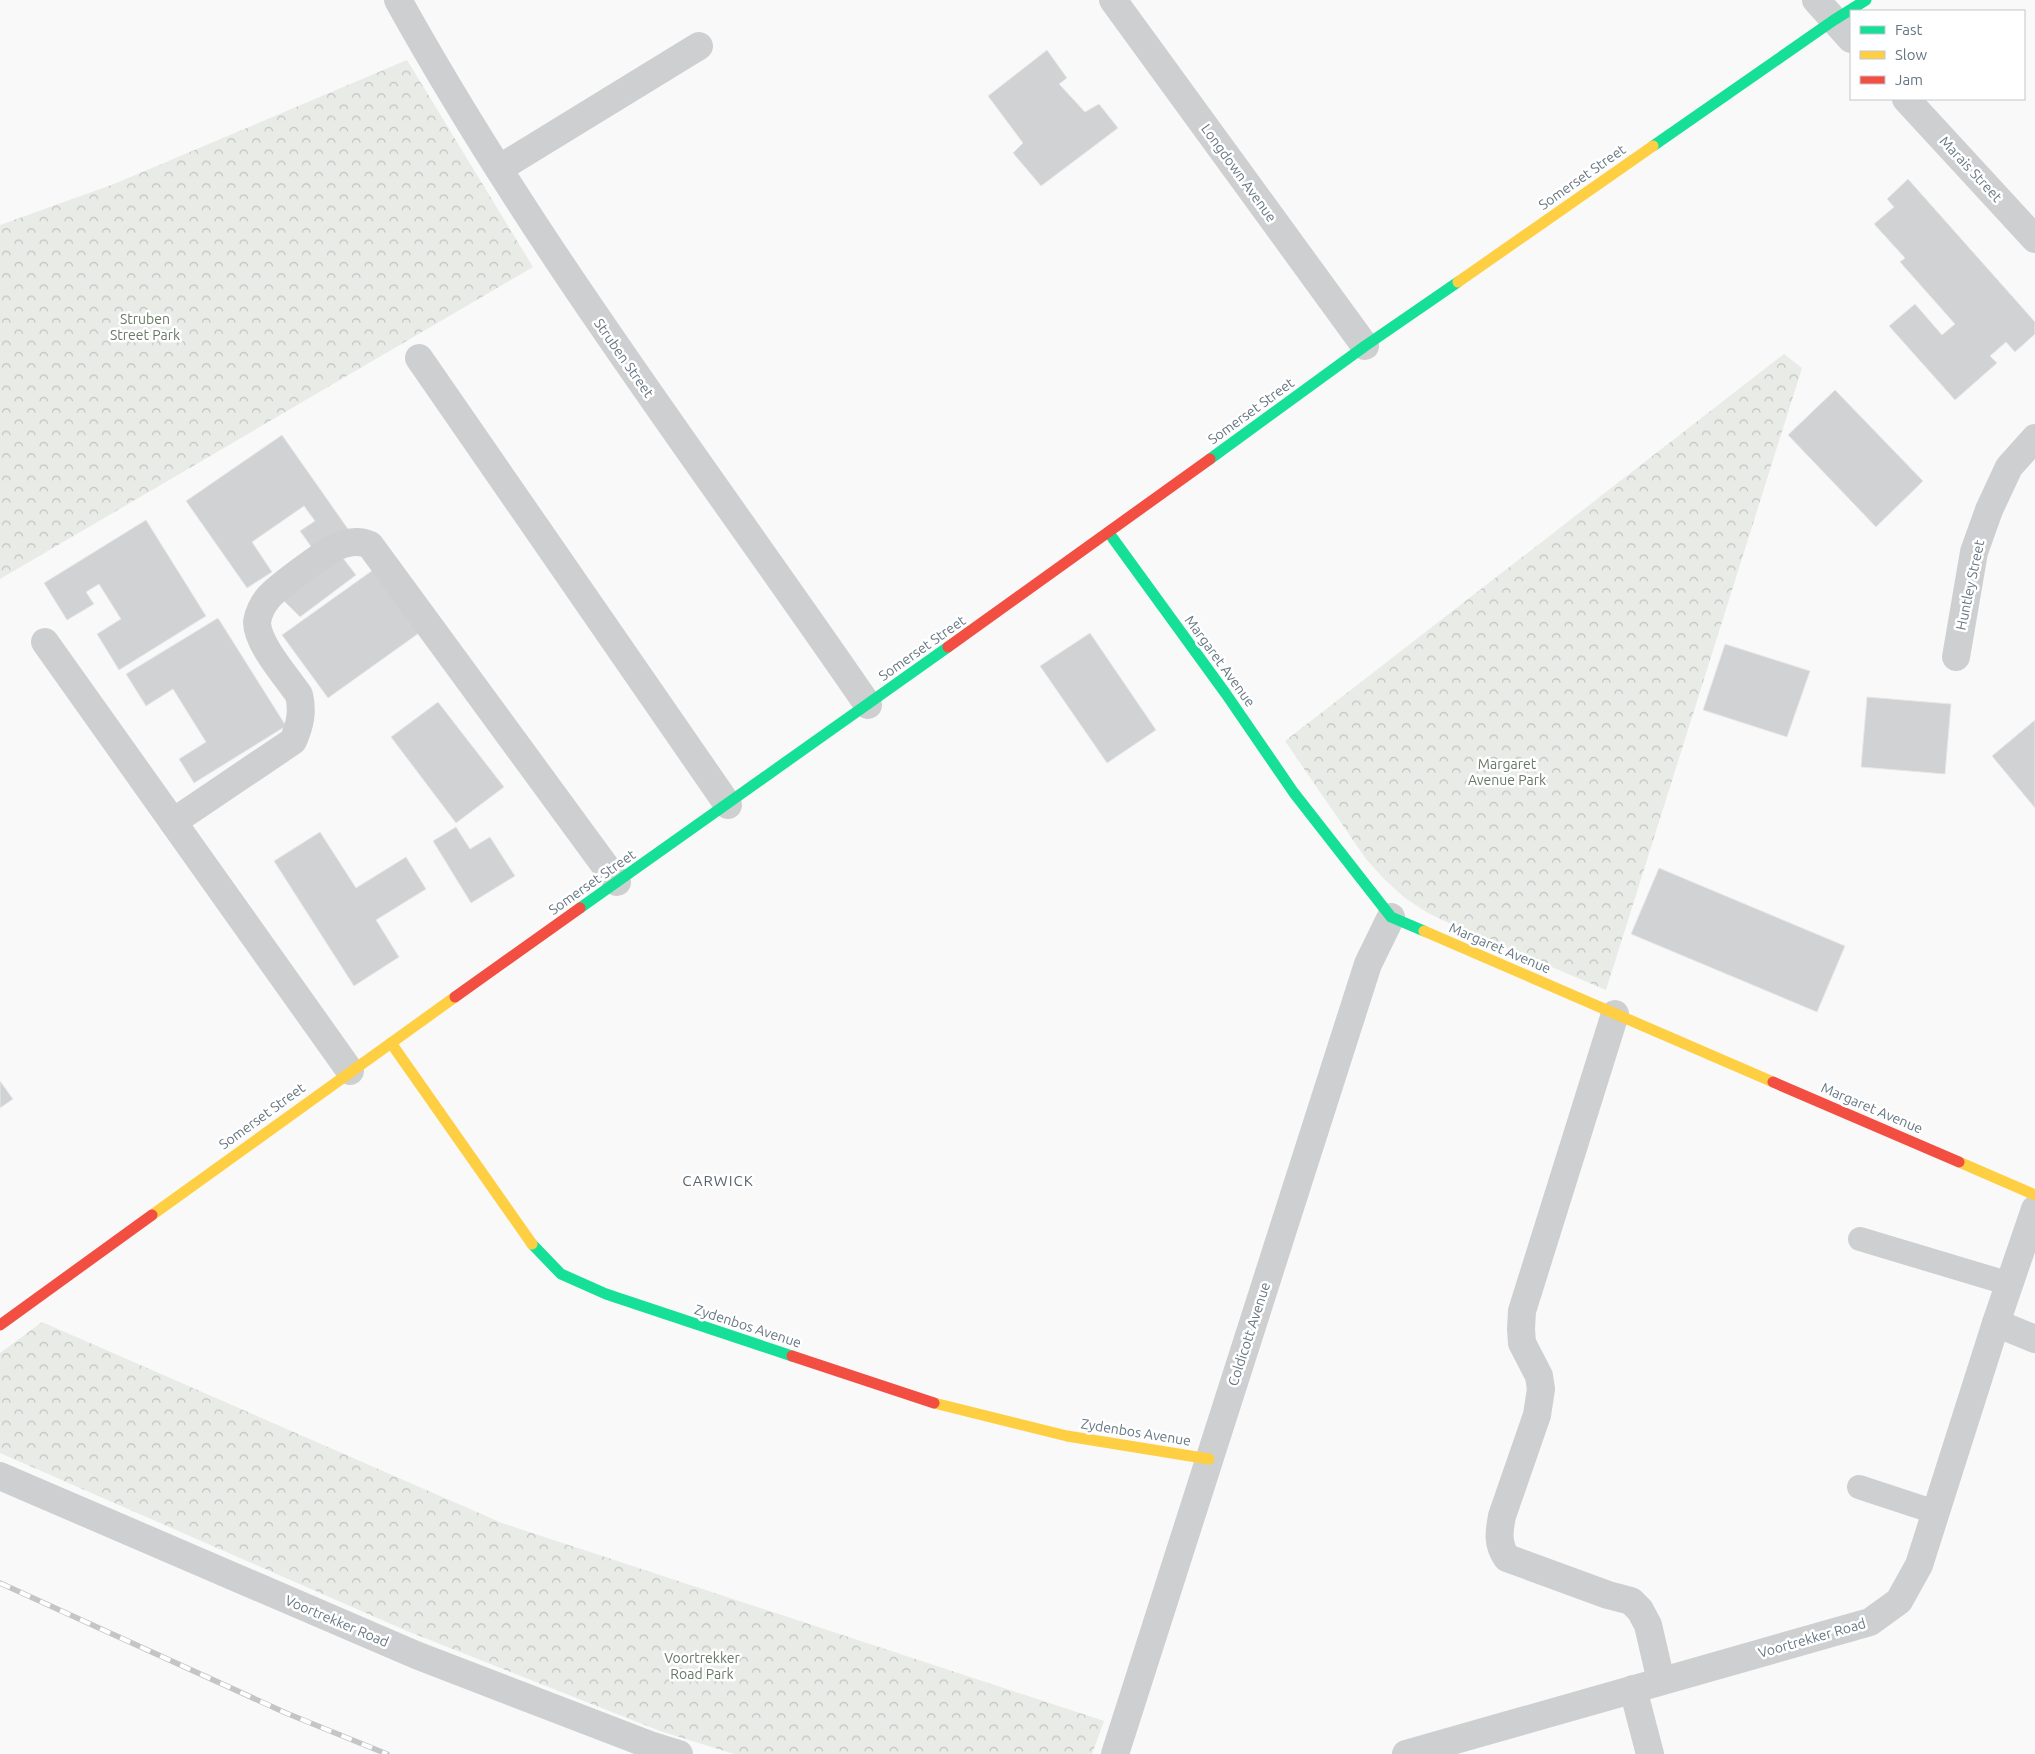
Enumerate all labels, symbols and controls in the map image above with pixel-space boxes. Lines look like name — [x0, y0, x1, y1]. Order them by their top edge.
legend — [1850, 10, 2025, 100]
text: Fast — [1895, 21, 1923, 38]
text: Slow — [1895, 46, 1928, 63]
text: Jam — [1895, 71, 1923, 88]
street label: Longdown Avenue — [1198, 121, 1280, 225]
street label: Marais Street — [1937, 133, 2006, 205]
street label: Somerset Street — [1536, 141, 1629, 213]
park label: Struben Street Park — [110, 311, 180, 343]
street label: Struben Street — [591, 316, 657, 401]
street label: Somerset Street — [1205, 374, 1297, 448]
street label: Huntley Street — [1953, 538, 1987, 632]
street label: Somerset Street — [876, 612, 969, 684]
street label: Margaret Avenue — [1182, 612, 1258, 710]
park label: Margaret Avenue Park — [1468, 756, 1546, 788]
street label: Somerset Street — [546, 846, 639, 918]
street label: Margaret Avenue — [1447, 919, 1553, 977]
street label: Somerset Street — [216, 1079, 308, 1153]
street label: Margaret Avenue — [1819, 1079, 1925, 1137]
district label: CARWICK — [682, 1172, 754, 1189]
street label: Coldicott Avenue — [1225, 1280, 1273, 1388]
street label: Zydenbos Avenue — [693, 1301, 803, 1351]
street label: Zydenbos Avenue — [1080, 1415, 1192, 1449]
street label: Voortrekker Road — [283, 1592, 391, 1650]
street label: Voortrekker Road — [1756, 1615, 1868, 1661]
park label: Voortrekker Road Park — [664, 1650, 740, 1682]

